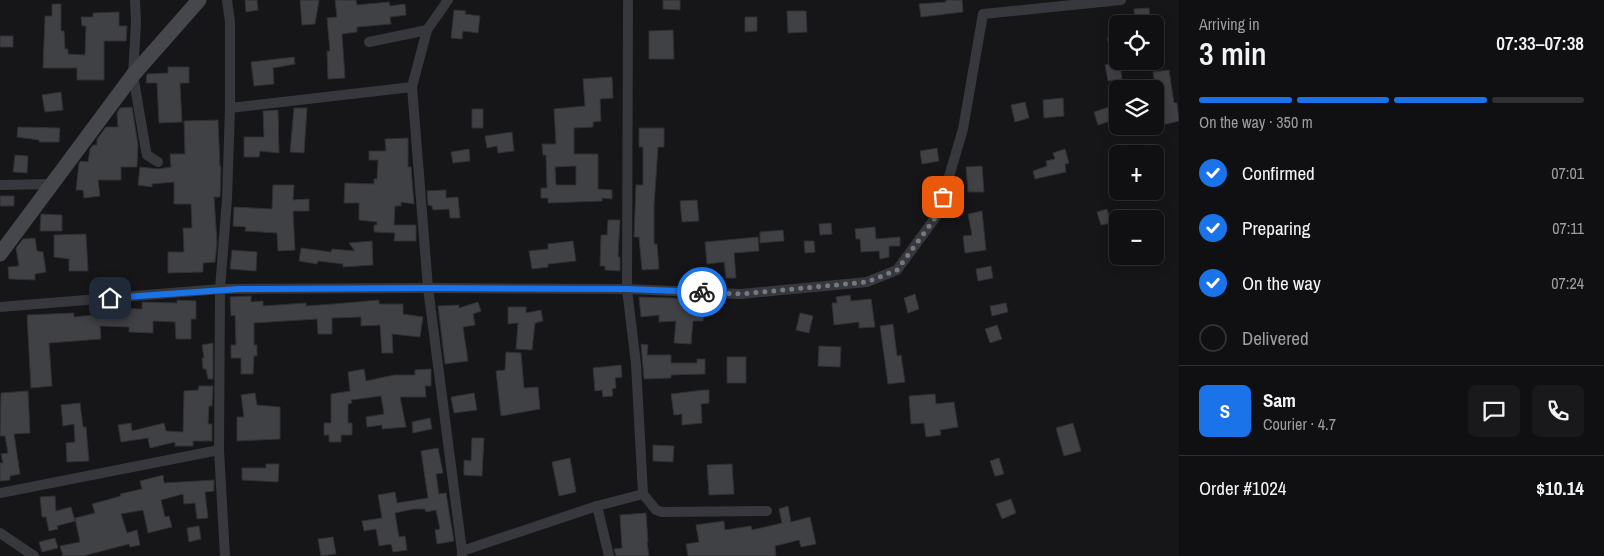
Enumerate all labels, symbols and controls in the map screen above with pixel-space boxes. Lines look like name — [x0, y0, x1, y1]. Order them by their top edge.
text: Arriving in — [1199, 13, 1260, 35]
map controls — [1109, 15, 1164, 265]
button: locate — [1109, 15, 1164, 70]
text: 07:33–07:38 — [1496, 30, 1584, 56]
text: 3 min — [1199, 32, 1267, 75]
button: layers — [1109, 80, 1164, 135]
text: On the way · 350 m — [1199, 111, 1313, 133]
button: + — [1109, 145, 1164, 200]
icon: check — [1199, 159, 1227, 187]
text: Confirmed — [1242, 160, 1315, 186]
text: 07:01 — [1551, 162, 1584, 184]
pin — [922, 176, 964, 218]
icon: bag — [929, 183, 957, 211]
button: − — [1109, 210, 1164, 265]
icon: check — [1199, 214, 1227, 242]
text: Preparing — [1242, 215, 1310, 241]
text: 07:11 — [1552, 217, 1584, 239]
courier — [677, 267, 727, 317]
icon: check — [1199, 269, 1227, 297]
text: On the way — [1242, 270, 1321, 296]
text: 07:24 — [1551, 272, 1584, 294]
pin — [89, 277, 131, 319]
icon: bike — [688, 278, 716, 306]
icon: home — [96, 284, 124, 312]
text: Delivered — [1242, 325, 1309, 351]
button: chat — [1468, 385, 1520, 437]
button: phone — [1532, 385, 1584, 437]
text: Sam — [1263, 387, 1296, 413]
text: S — [1220, 398, 1230, 424]
text: Courier · 4.7 — [1263, 413, 1336, 435]
text: Order #1024 — [1199, 475, 1286, 501]
text: $10.14 — [1536, 475, 1584, 501]

